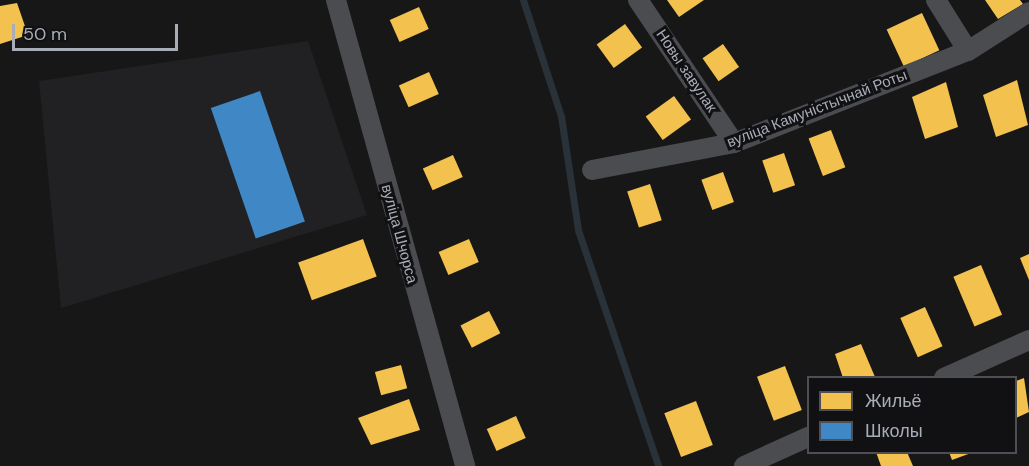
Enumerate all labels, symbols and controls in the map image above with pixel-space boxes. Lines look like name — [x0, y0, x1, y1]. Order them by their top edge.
scale bar — [15, 12, 182, 50]
text: 50 m — [23, 22, 67, 46]
street label: Новы завулак — [652, 26, 720, 116]
street label: вуліца Камуністычнай Роты — [724, 66, 910, 152]
street label: вуліца Шчорса — [377, 182, 421, 286]
legend — [807, 376, 1017, 454]
text: Жильё — [865, 389, 922, 413]
text: Школы — [865, 419, 923, 443]

